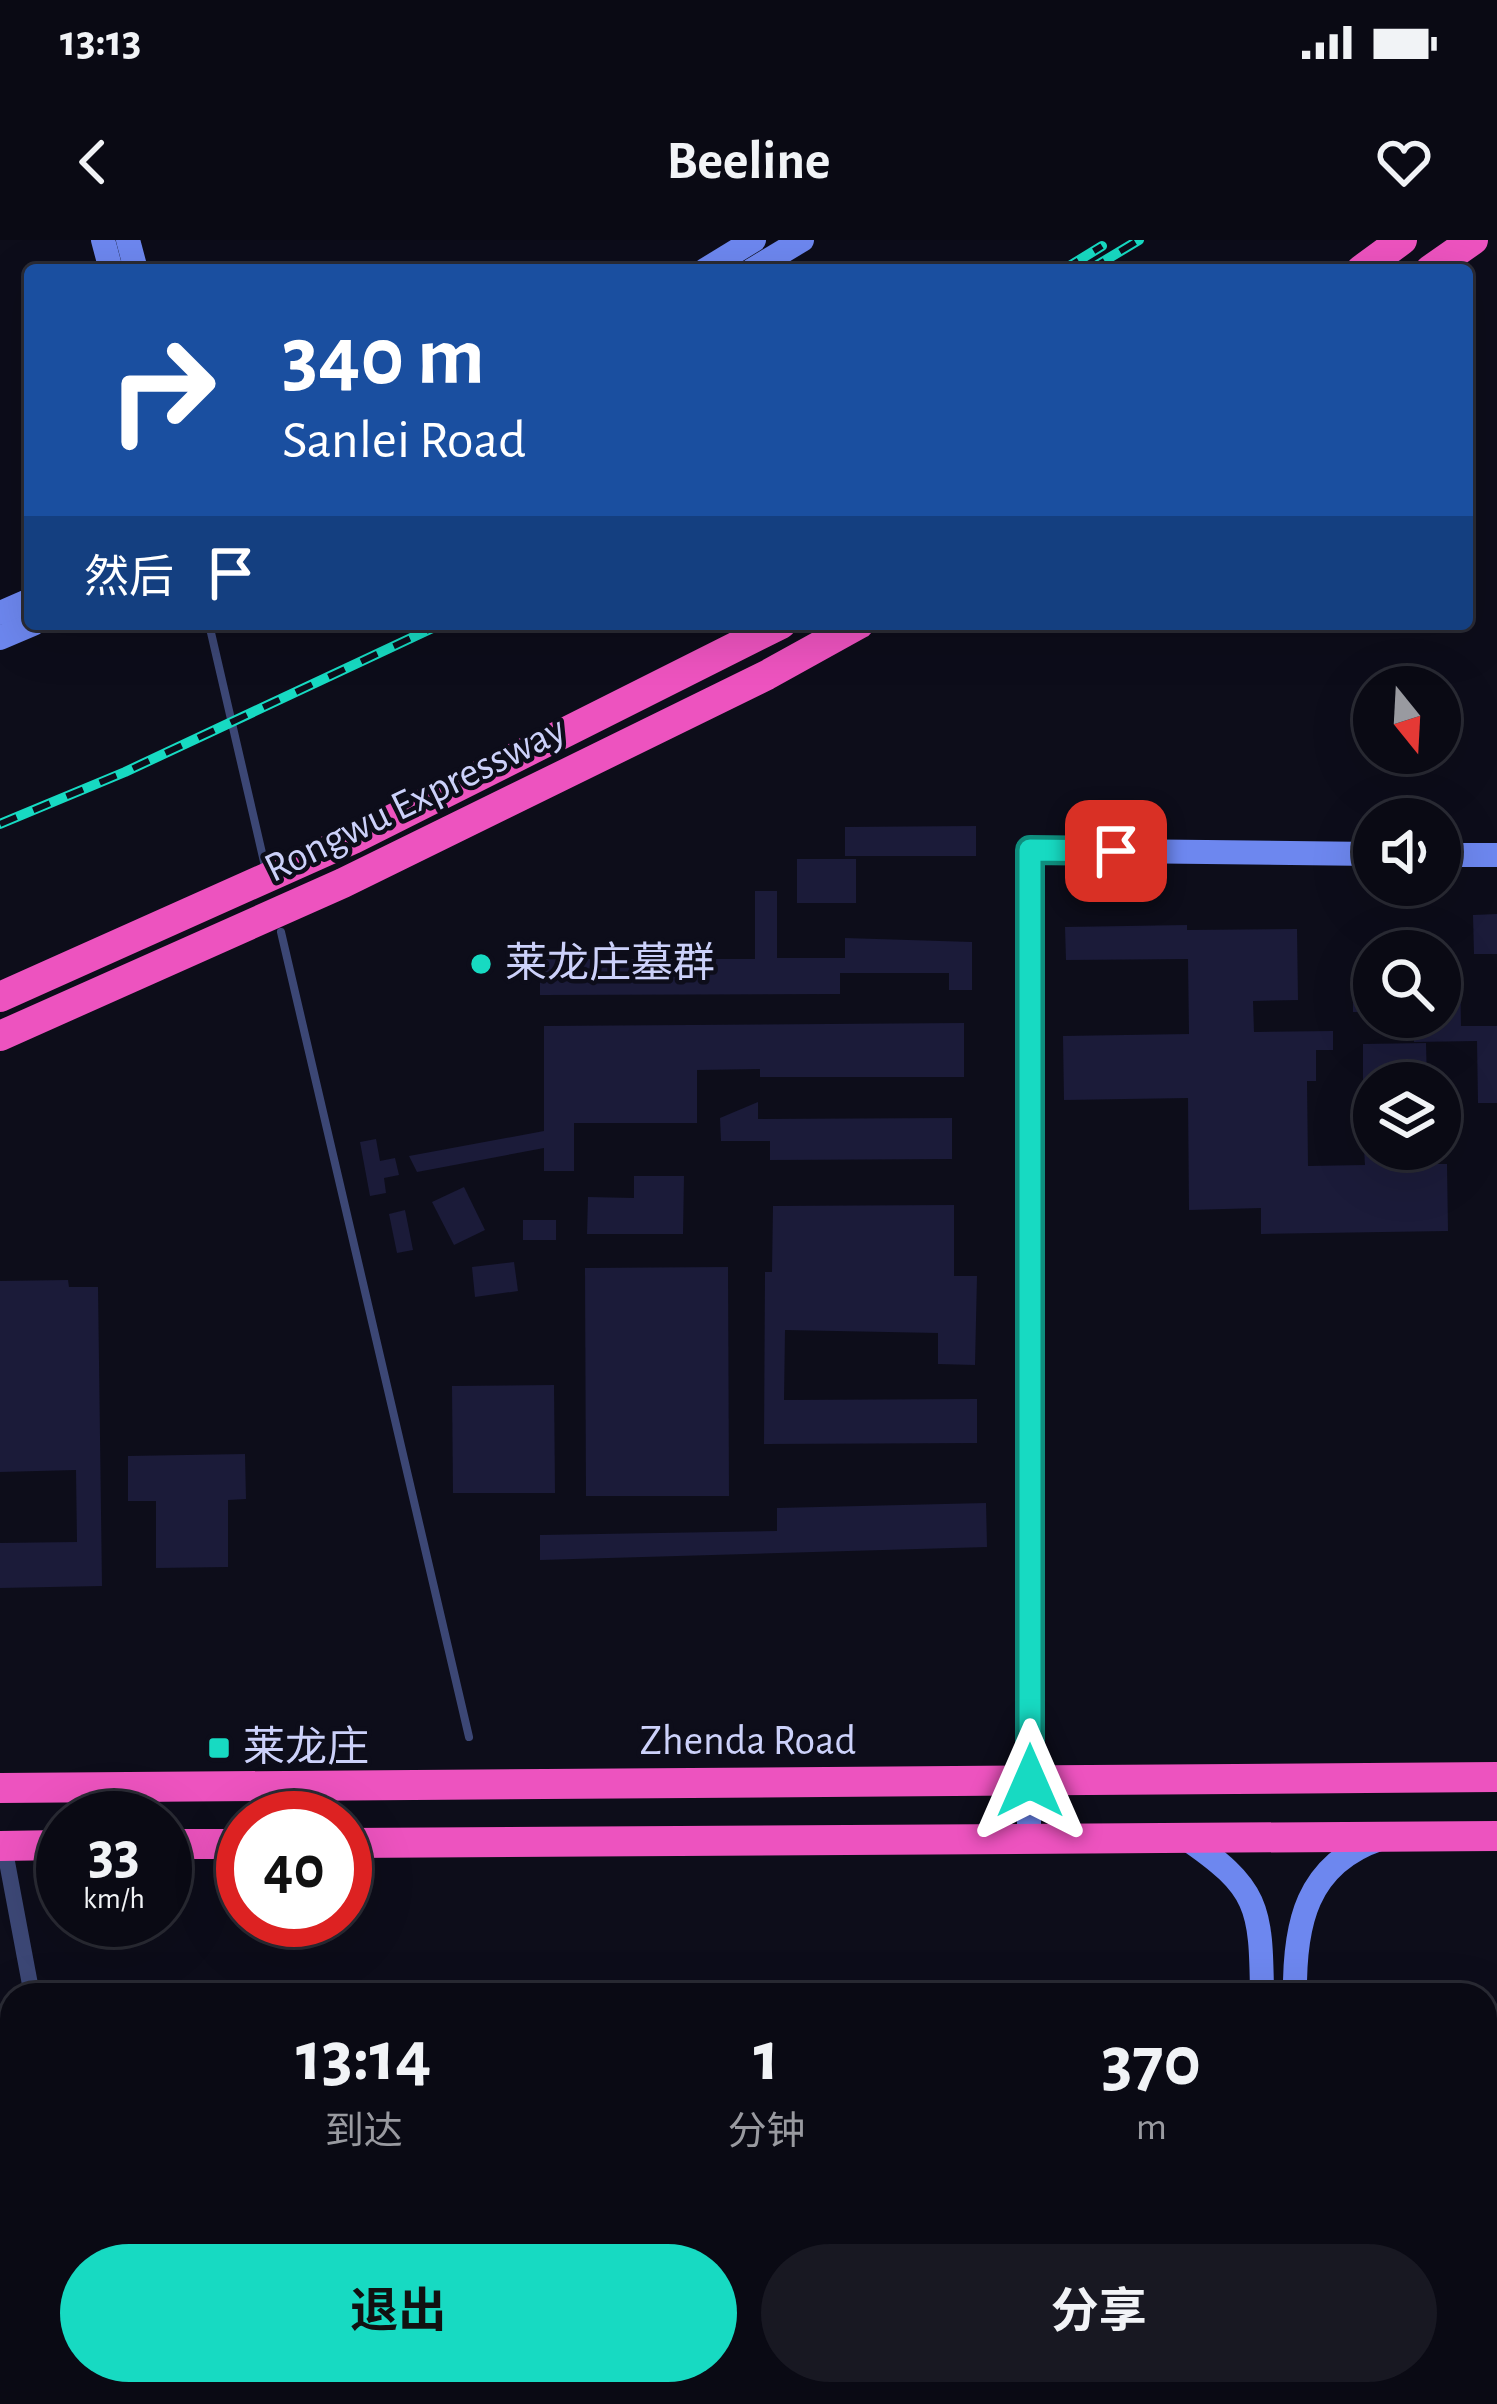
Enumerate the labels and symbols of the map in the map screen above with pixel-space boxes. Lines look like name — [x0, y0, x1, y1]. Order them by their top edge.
north arrow — [1353, 666, 1461, 774]
street label: Rongwu Expressway — [258, 708, 572, 890]
pin — [1065, 800, 1167, 902]
place label: 莱龙庄墓群 — [505, 941, 715, 985]
marker: 莱龙庄墓群 — [468, 951, 494, 977]
position arrow — [967, 1718, 1093, 1844]
street label: Zhenda Road — [640, 1720, 856, 1762]
place label: 莱龙庄 — [243, 1725, 369, 1769]
marker: 莱龙庄 — [206, 1735, 232, 1761]
speed limit sign: 40 — [216, 1791, 372, 1947]

